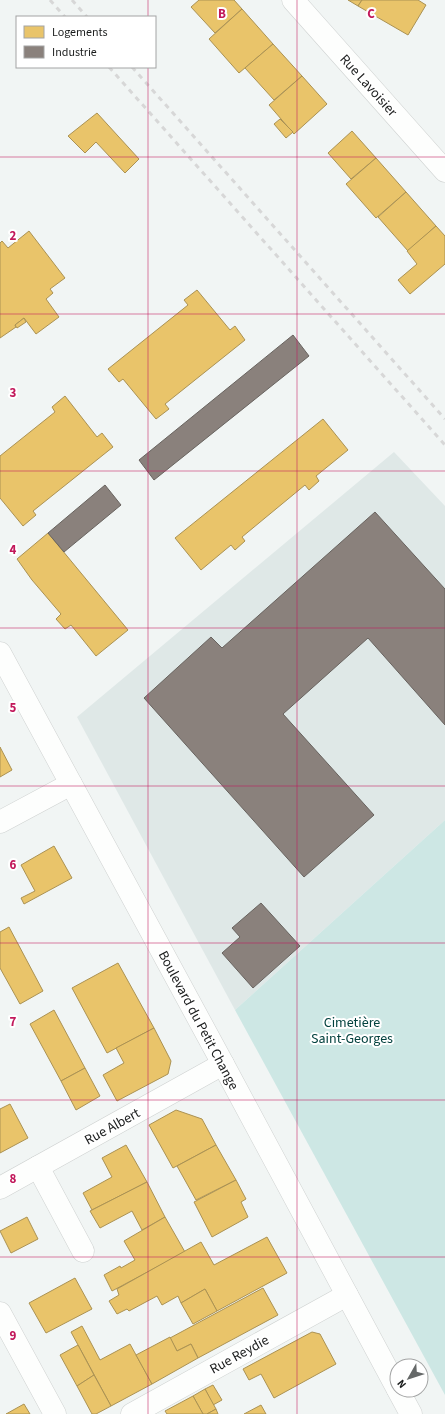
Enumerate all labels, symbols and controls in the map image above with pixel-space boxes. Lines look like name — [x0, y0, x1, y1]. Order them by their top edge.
text: B — [218, 5, 226, 23]
text: C — [367, 5, 375, 23]
legend — [16, 16, 156, 68]
text: Logements — [52, 24, 107, 41]
text: Industrie — [52, 44, 97, 61]
street label: Rue Lavoisier — [335, 50, 402, 121]
text: 2 — [10, 227, 17, 245]
text: 3 — [10, 384, 17, 402]
text: 4 — [10, 541, 17, 559]
text: 5 — [10, 699, 17, 717]
text: 6 — [10, 856, 17, 874]
street label: Boulevard du Petit Change — [153, 947, 243, 1094]
text: 7 — [10, 1013, 17, 1031]
park label: Cimetière Saint-Georges — [311, 1013, 393, 1049]
street label: Rue Albert — [81, 1103, 144, 1150]
text: 8 — [10, 1170, 17, 1188]
text: 9 — [10, 1327, 17, 1345]
street label: Rue Reydie — [206, 1330, 273, 1379]
north arrow — [389, 1358, 429, 1398]
text: N — [393, 1376, 410, 1392]

